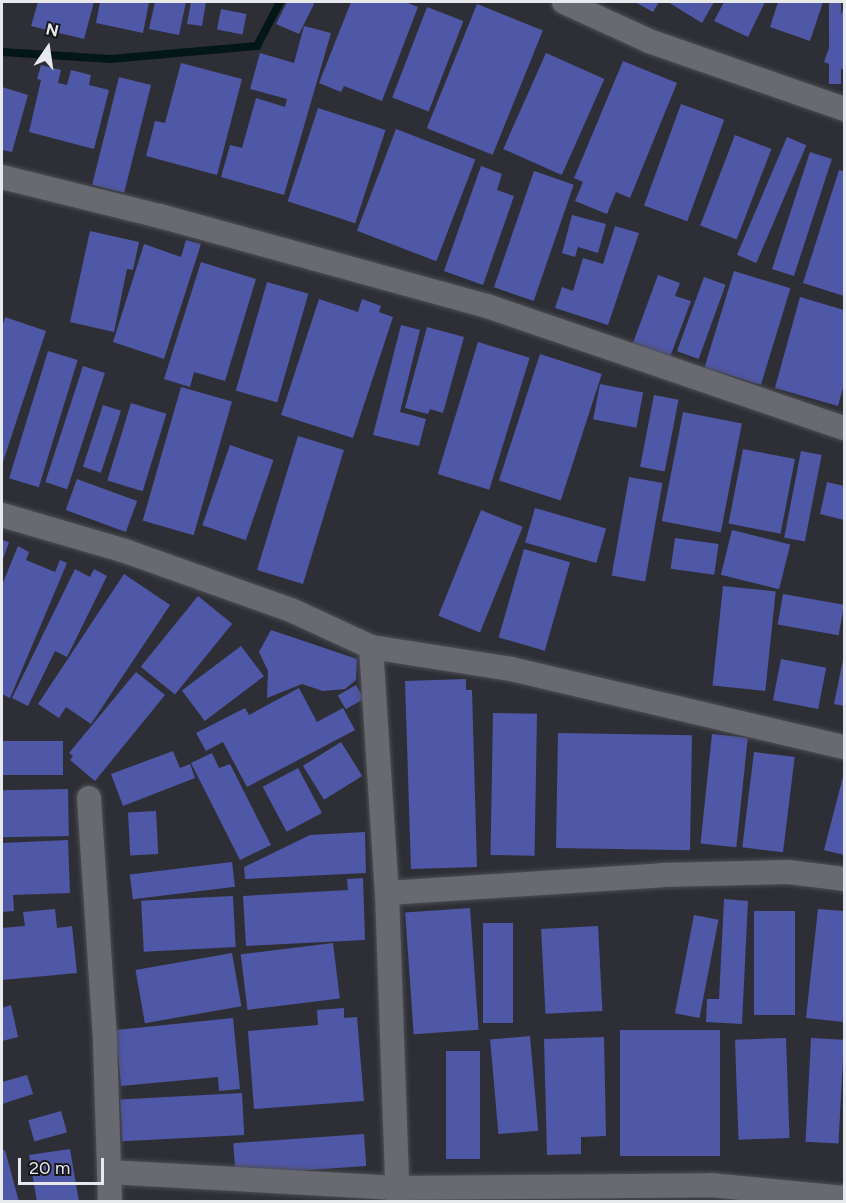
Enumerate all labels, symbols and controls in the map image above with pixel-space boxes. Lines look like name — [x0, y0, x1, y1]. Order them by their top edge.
north arrow — [18, 18, 78, 78]
text: N — [44, 19, 60, 41]
scale bar — [21, 1146, 106, 1184]
text: 20 m — [29, 1157, 70, 1179]

